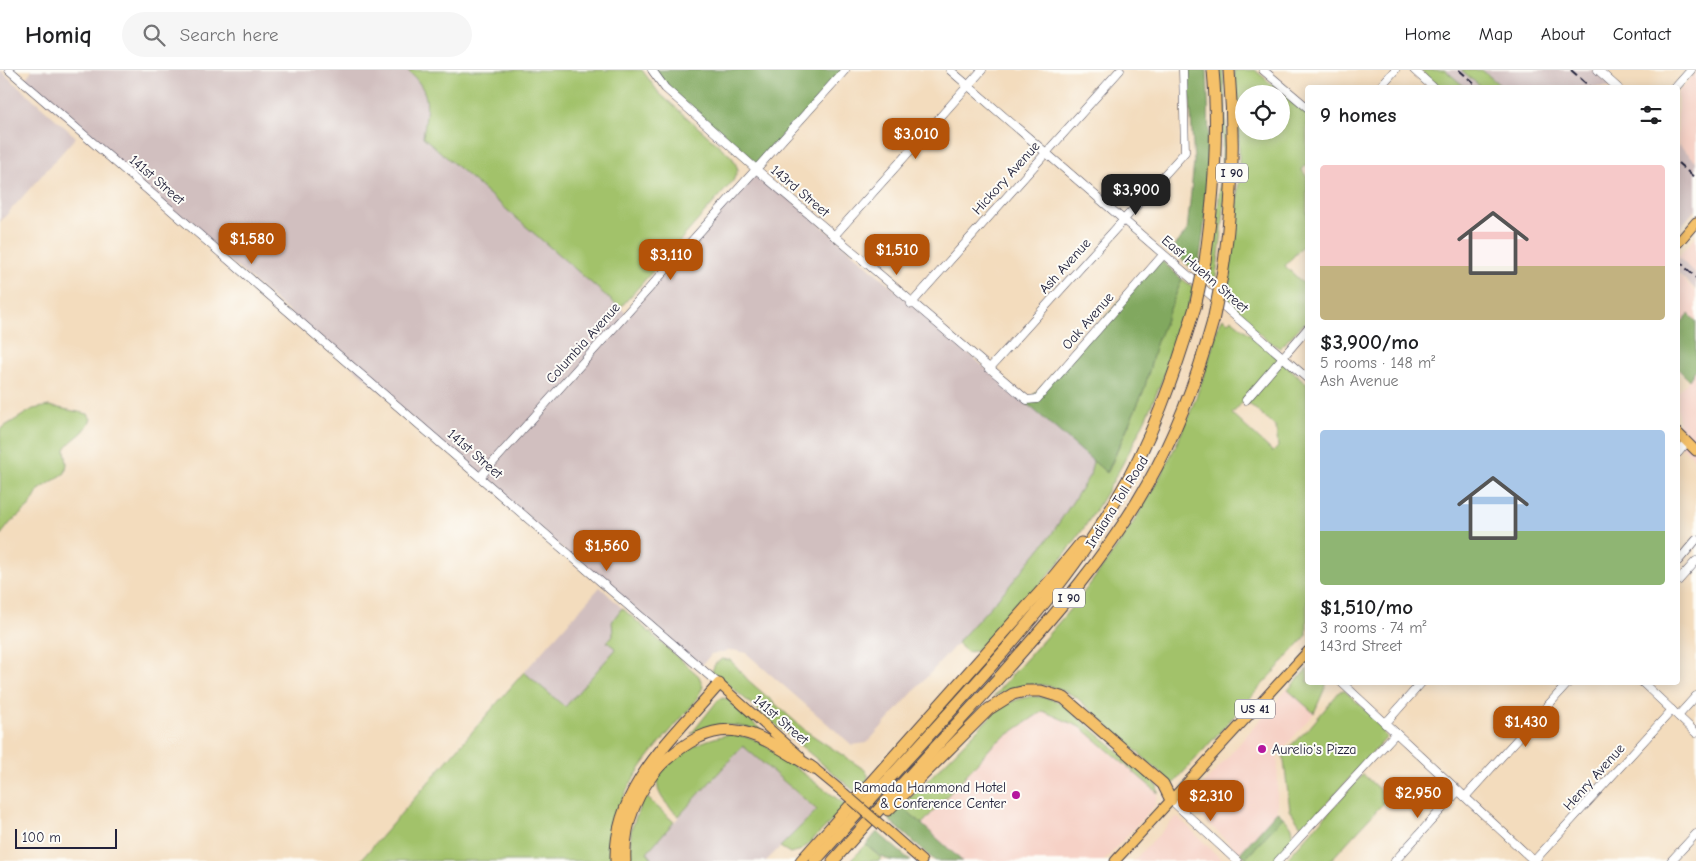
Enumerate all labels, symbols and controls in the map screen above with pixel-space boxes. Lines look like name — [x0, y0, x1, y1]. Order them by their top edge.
search box — [122, 12, 472, 57]
text: Homiq — [25, 21, 92, 49]
icon: search — [140, 21, 168, 49]
text: Search here — [180, 24, 279, 46]
text: Home — [1404, 24, 1451, 45]
text: Map — [1479, 24, 1513, 45]
text: About — [1541, 24, 1585, 45]
text: Contact — [1613, 24, 1671, 45]
map controls — [1235, 85, 1290, 140]
button: locate — [1235, 85, 1290, 140]
icon: filters — [1637, 101, 1665, 129]
text: 9 homes — [1320, 103, 1396, 127]
pin: $3,010 — [875, 118, 957, 160]
text: $3,010 — [893, 125, 939, 143]
street label: Hickory Avenue — [969, 138, 1043, 218]
street label: 141st Street — [126, 151, 189, 209]
street label: 143rd Street — [767, 161, 834, 221]
road number: I 90 — [1216, 164, 1248, 182]
pin: $3,900 — [1095, 174, 1177, 216]
text: $3,900 — [1112, 181, 1160, 199]
icon: home — [1448, 198, 1538, 288]
pin: $1,580 — [211, 222, 293, 265]
text: $1,580 — [230, 230, 274, 248]
street label: East Huehn Street — [1158, 232, 1253, 317]
pin: $1,510 — [856, 234, 938, 276]
street label: Ash Avenue — [1036, 235, 1094, 297]
pin: $3,110 — [630, 238, 712, 281]
text: $1,510 — [876, 241, 918, 259]
text: $3,110 — [650, 246, 692, 264]
street label: Oak Avenue — [1059, 289, 1117, 353]
street label: Columbia Avenue — [542, 299, 624, 387]
text: $3,900/mo — [1320, 330, 1419, 354]
text: 5 rooms · 148 m² — [1320, 354, 1435, 372]
text: Ash Avenue — [1320, 372, 1399, 390]
street label: 141st Street — [444, 425, 507, 483]
street label: Indiana Toll Road — [1082, 453, 1152, 551]
icon: home — [1448, 463, 1538, 553]
pin: $1,560 — [566, 530, 648, 572]
text: $1,560 — [585, 537, 630, 555]
road number: I 90 — [1053, 588, 1085, 608]
text: $1,510/mo — [1320, 595, 1413, 619]
text: 3 rooms · 74 m² — [1320, 619, 1426, 637]
text: 143rd Street — [1320, 637, 1402, 655]
street label: 141st Street — [750, 691, 813, 749]
road number: US 41 — [1235, 700, 1275, 718]
pin: $1,430 — [1485, 706, 1567, 748]
text: $1,430 — [1504, 713, 1548, 731]
street label: Henry Avenue — [1560, 740, 1628, 814]
place label: Aurelio's Pizza — [1272, 741, 1357, 758]
marker: Aurelio's Pizza — [1256, 743, 1268, 755]
pin: $2,950 — [1377, 776, 1459, 819]
place label: Ramada Hammond Hotel & Conference Center — [854, 779, 1006, 812]
pin: $2,310 — [1170, 780, 1252, 822]
text: $2,950 — [1395, 784, 1441, 802]
text: $2,310 — [1189, 787, 1233, 805]
marker: Ramada Hammond Hotel & Conference Center — [1010, 789, 1022, 801]
scale bar — [15, 826, 118, 849]
text: 100 m — [22, 829, 61, 846]

